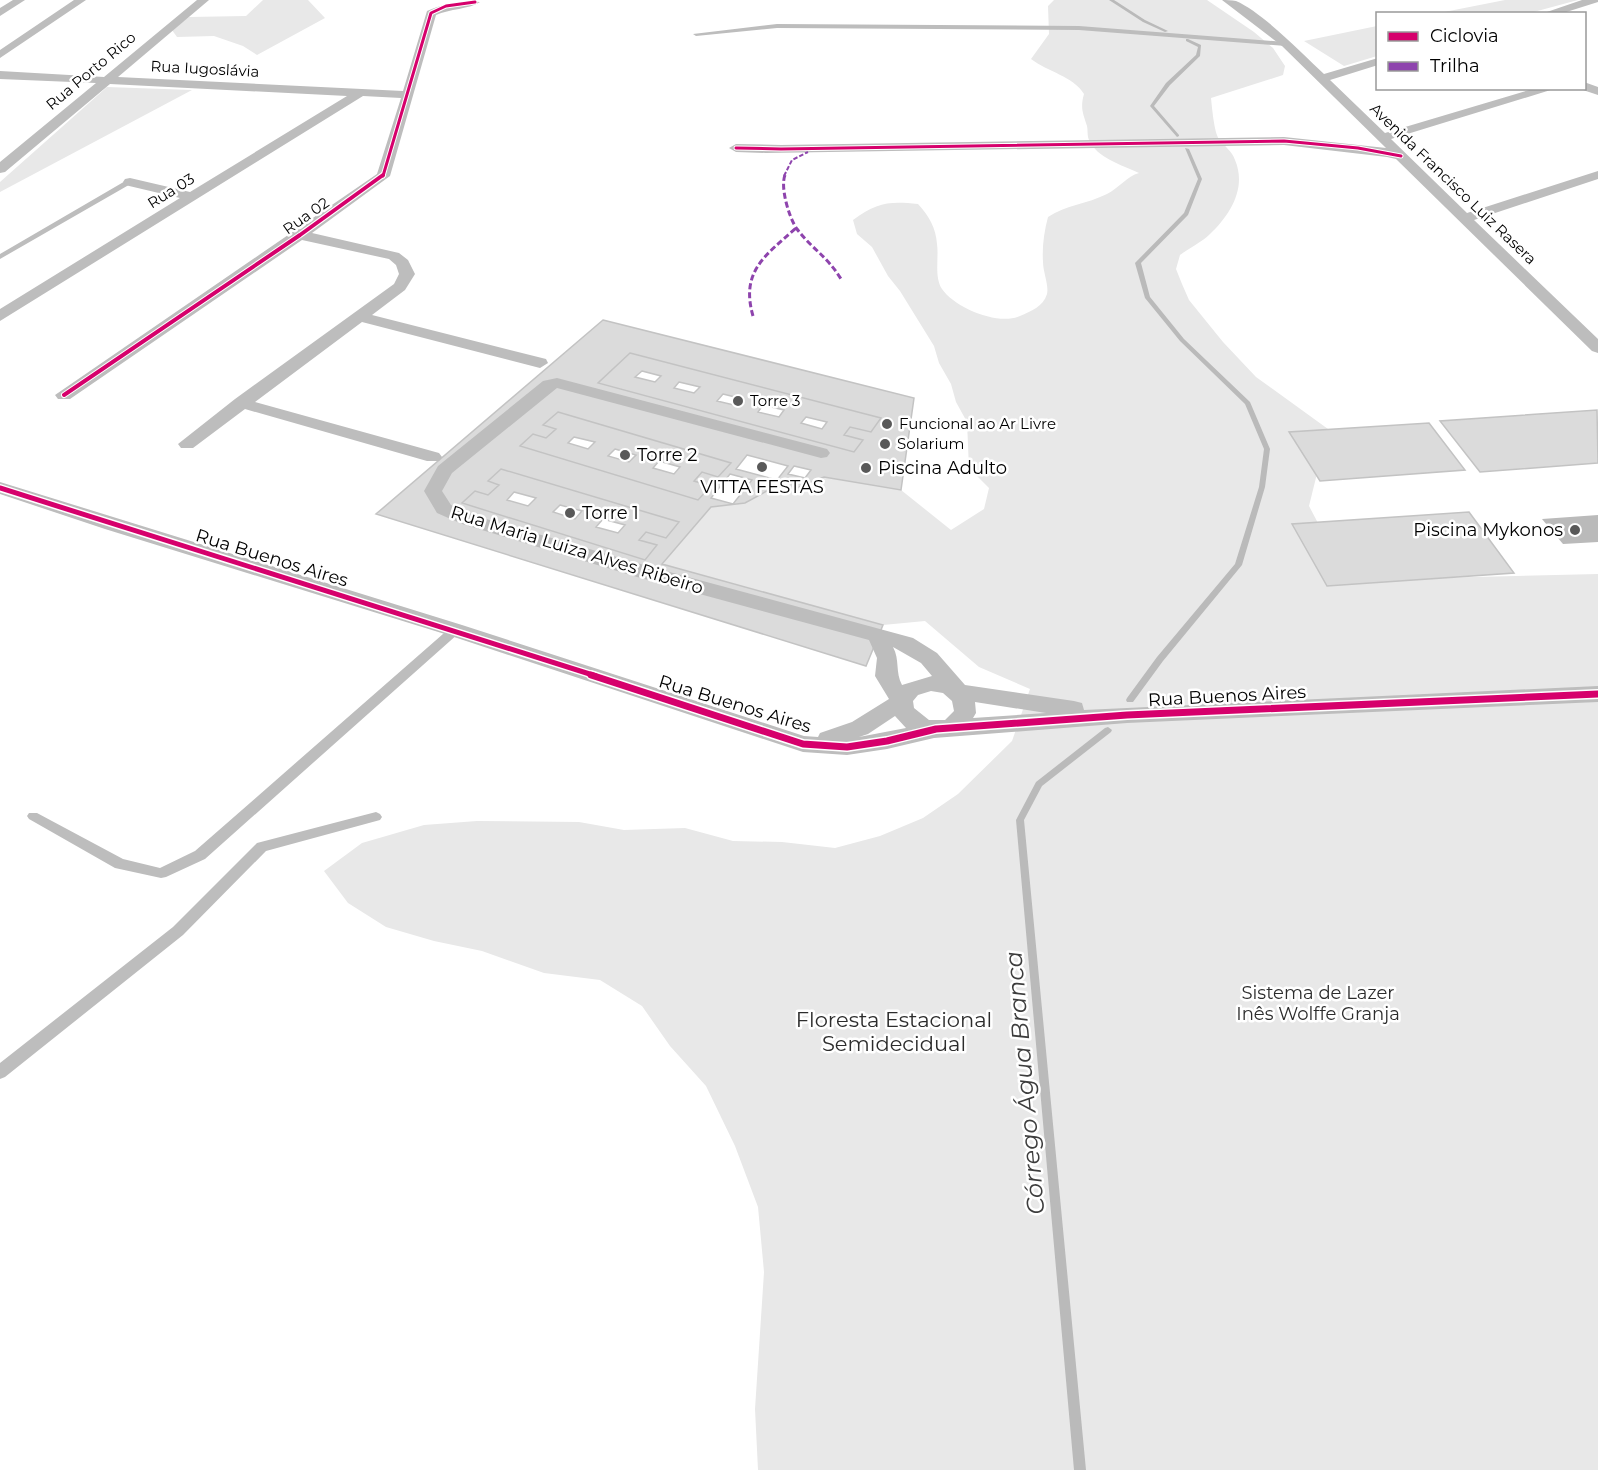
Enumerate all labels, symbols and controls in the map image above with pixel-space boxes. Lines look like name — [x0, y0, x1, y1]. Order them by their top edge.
legend — [1376, 12, 1586, 90]
text: Ciclovia — [1430, 25, 1499, 47]
street label: Rua Porto Rico — [42, 27, 140, 114]
text: Trilha — [1430, 55, 1480, 77]
street label: Rua Iugoslávia — [150, 56, 260, 81]
street label: Avenida Francisco Luiz Rasera — [1366, 99, 1541, 268]
street label: Rua 03 — [144, 169, 198, 212]
street label: Rua 02 — [279, 193, 333, 238]
place label: Torre 3 — [750, 391, 800, 410]
marker: Torre 3 — [731, 394, 745, 408]
place label: Funcional ao Ar Livre — [899, 414, 1056, 433]
marker: Funcional ao Ar Livre — [880, 417, 894, 431]
place label: Solarium — [897, 434, 964, 453]
marker: Solarium — [878, 437, 892, 451]
place label: Torre 2 — [637, 444, 698, 466]
marker: Torre 2 — [618, 448, 632, 462]
place label: Piscina Adulto — [878, 457, 1007, 479]
marker: VITTA FESTAS — [755, 460, 769, 474]
marker: Piscina Adulto — [859, 461, 873, 475]
place label: VITTA FESTAS — [700, 476, 824, 498]
street label: Rua Maria Luiza Alves Ribeiro — [448, 501, 706, 599]
place label: Torre 1 — [582, 502, 639, 524]
marker: Torre 1 — [563, 506, 577, 520]
place label: Piscina Mykonos — [1413, 519, 1563, 541]
marker: Piscina Mykonos — [1568, 523, 1582, 537]
street label: Rua Buenos Aires — [193, 524, 351, 592]
street label: Rua Buenos Aires — [656, 670, 814, 738]
street label: Rua Buenos Aires — [1147, 681, 1307, 711]
water label: Córrego Água Branca — [999, 950, 1050, 1216]
park label: Sistema de Lazer Inês Wolffe Granja — [1236, 982, 1400, 1025]
park label: Floresta Estacional Semidecidual — [796, 1007, 992, 1056]

